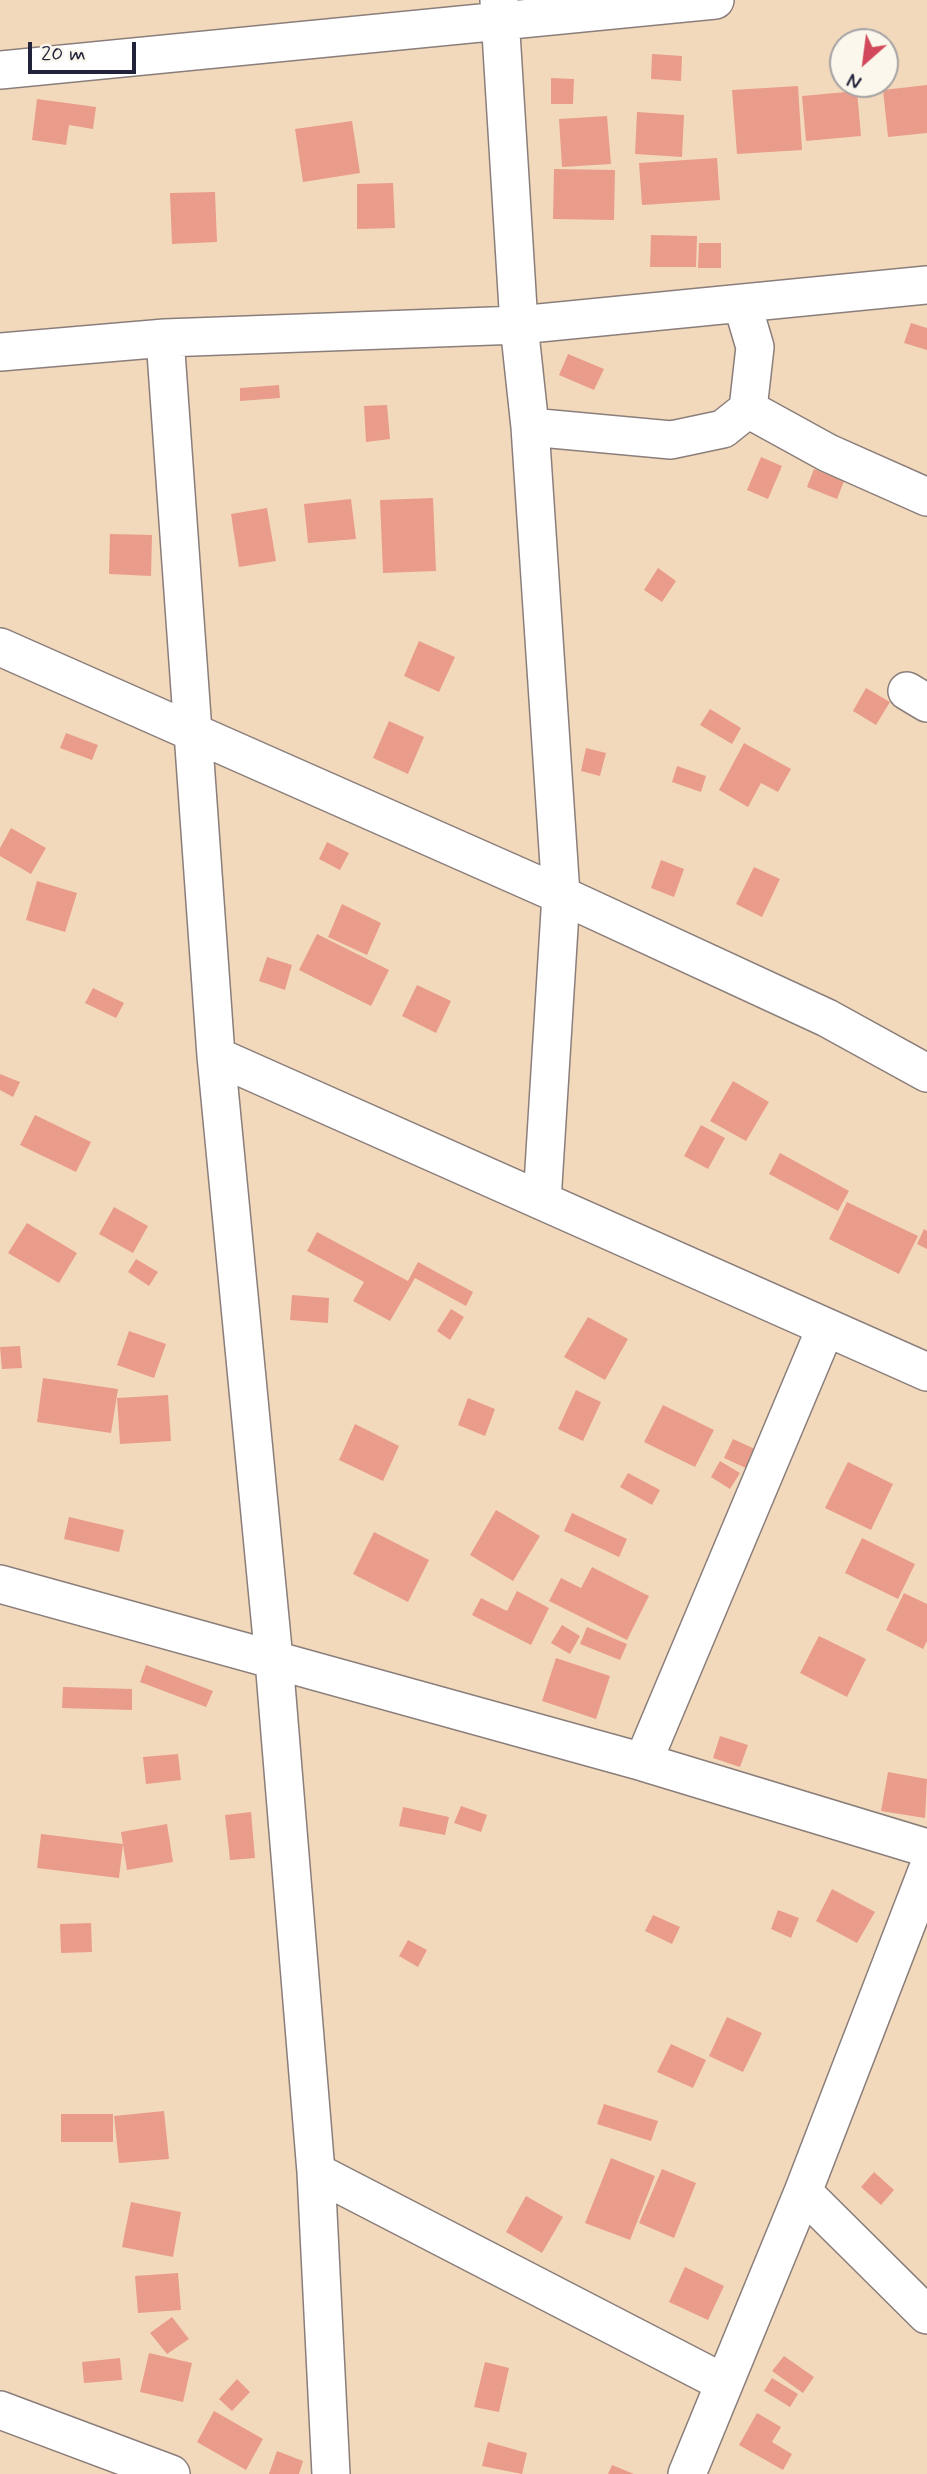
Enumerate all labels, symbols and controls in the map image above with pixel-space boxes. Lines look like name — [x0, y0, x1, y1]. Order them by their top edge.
scale bar — [32, 28, 140, 72]
north arrow — [829, 28, 899, 98]
text: 20 m — [41, 40, 86, 68]
text: N — [843, 66, 866, 94]

